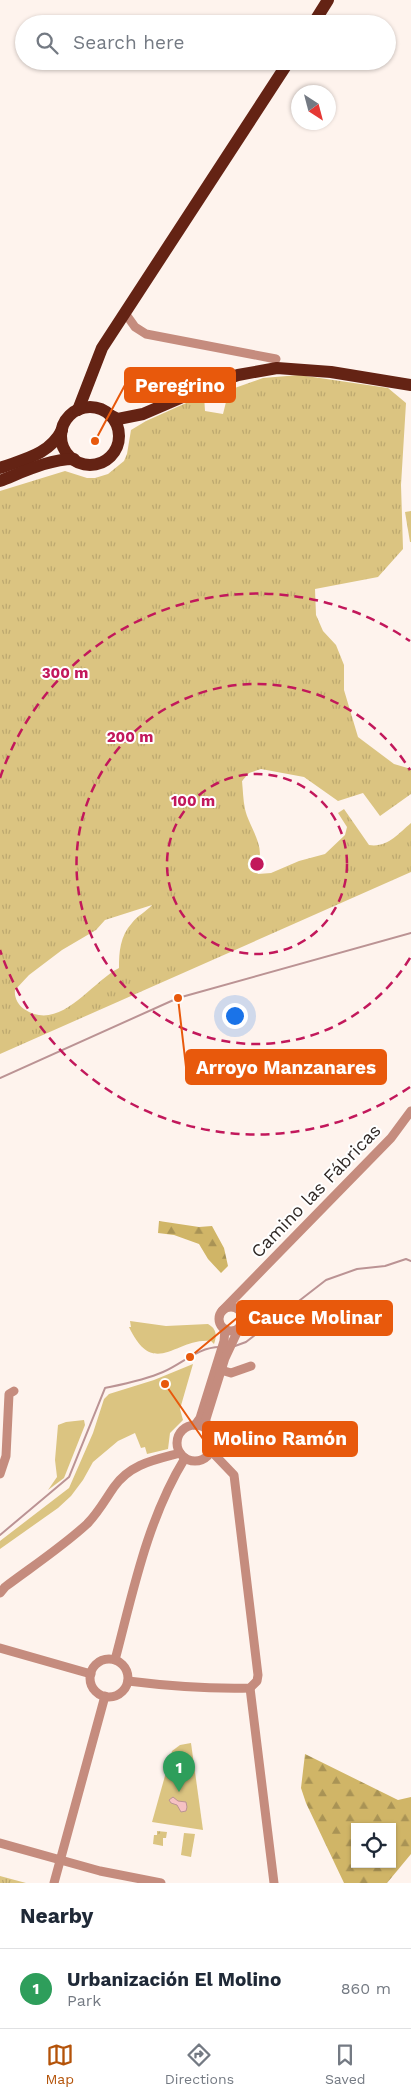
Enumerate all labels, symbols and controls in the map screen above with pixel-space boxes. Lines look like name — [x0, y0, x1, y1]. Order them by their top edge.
search box — [15, 15, 396, 70]
icon: search — [33, 29, 61, 57]
text: Search here — [73, 31, 184, 54]
north arrow — [291, 85, 336, 130]
callout: Peregrino — [125, 368, 235, 402]
text: Peregrino — [135, 374, 225, 397]
text: 300 m — [42, 664, 88, 682]
text: 200 m — [107, 728, 153, 746]
text: 100 m — [171, 792, 215, 810]
centre of rings — [248, 855, 266, 873]
your location — [222, 1003, 248, 1029]
callout: Arroyo Manzanares — [186, 1050, 386, 1084]
text: Arroyo Manzanares — [196, 1056, 376, 1079]
street label: Camino las Fábricas — [247, 1120, 385, 1262]
callout: Cauce Molinar — [237, 1301, 392, 1335]
text: Cauce Molinar — [248, 1306, 383, 1329]
callout: Molino Ramón — [203, 1422, 357, 1456]
text: Molino Ramón — [213, 1427, 347, 1450]
pin: 1 — [163, 1751, 195, 1792]
map controls — [351, 1823, 396, 1868]
button: locate — [351, 1823, 396, 1868]
text: Nearby — [20, 1903, 93, 1928]
text: Urbanización El Molino — [67, 1968, 281, 1991]
text: 1 — [33, 1979, 39, 1998]
text: 860 m — [341, 1979, 391, 1998]
text: Park — [67, 1991, 101, 2010]
tab: Map — [45, 2041, 74, 2087]
tab: Directions — [165, 2041, 234, 2087]
tab: Saved — [325, 2041, 366, 2087]

